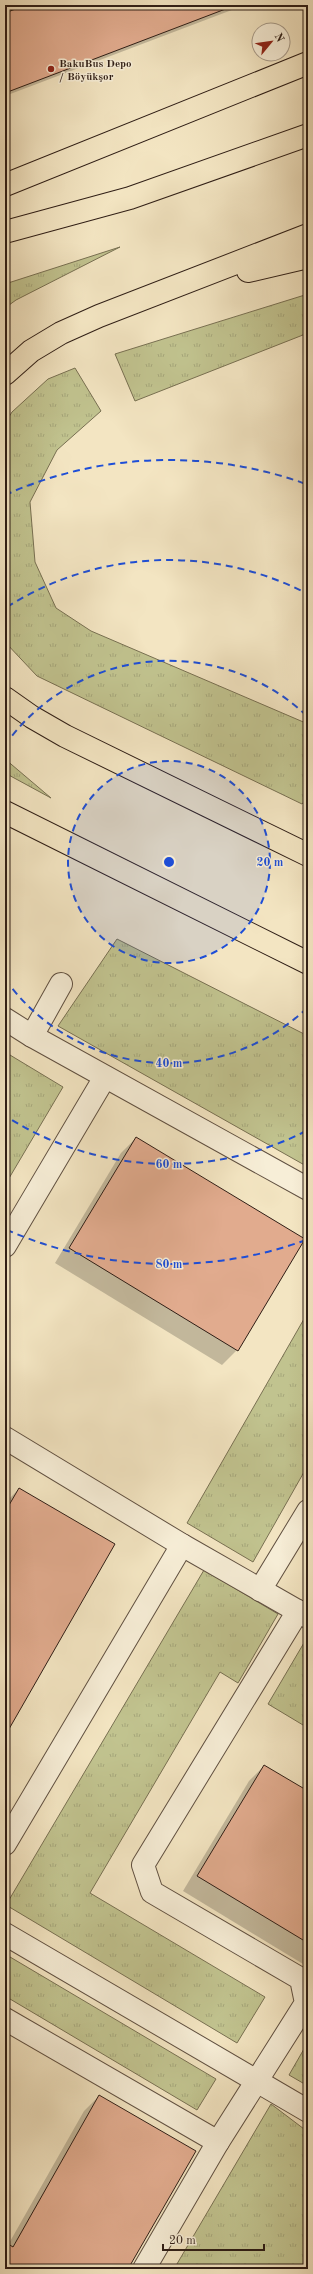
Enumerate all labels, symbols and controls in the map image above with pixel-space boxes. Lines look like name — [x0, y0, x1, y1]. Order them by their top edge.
north arrow — [251, 22, 291, 62]
text: N — [272, 32, 286, 45]
place label: BakuBus Depo / Böyükşor — [59, 59, 132, 83]
marker: BakuBus Depo / Böyükşor — [46, 64, 56, 74]
centre of rings — [162, 855, 176, 869]
text: 20 m — [257, 857, 284, 869]
text: 40 m — [156, 1058, 183, 1070]
text: 60 m — [156, 1159, 183, 1171]
text: 80 m — [156, 1259, 183, 1271]
scale bar — [163, 2226, 264, 2252]
text: 20 m — [169, 2235, 196, 2247]

